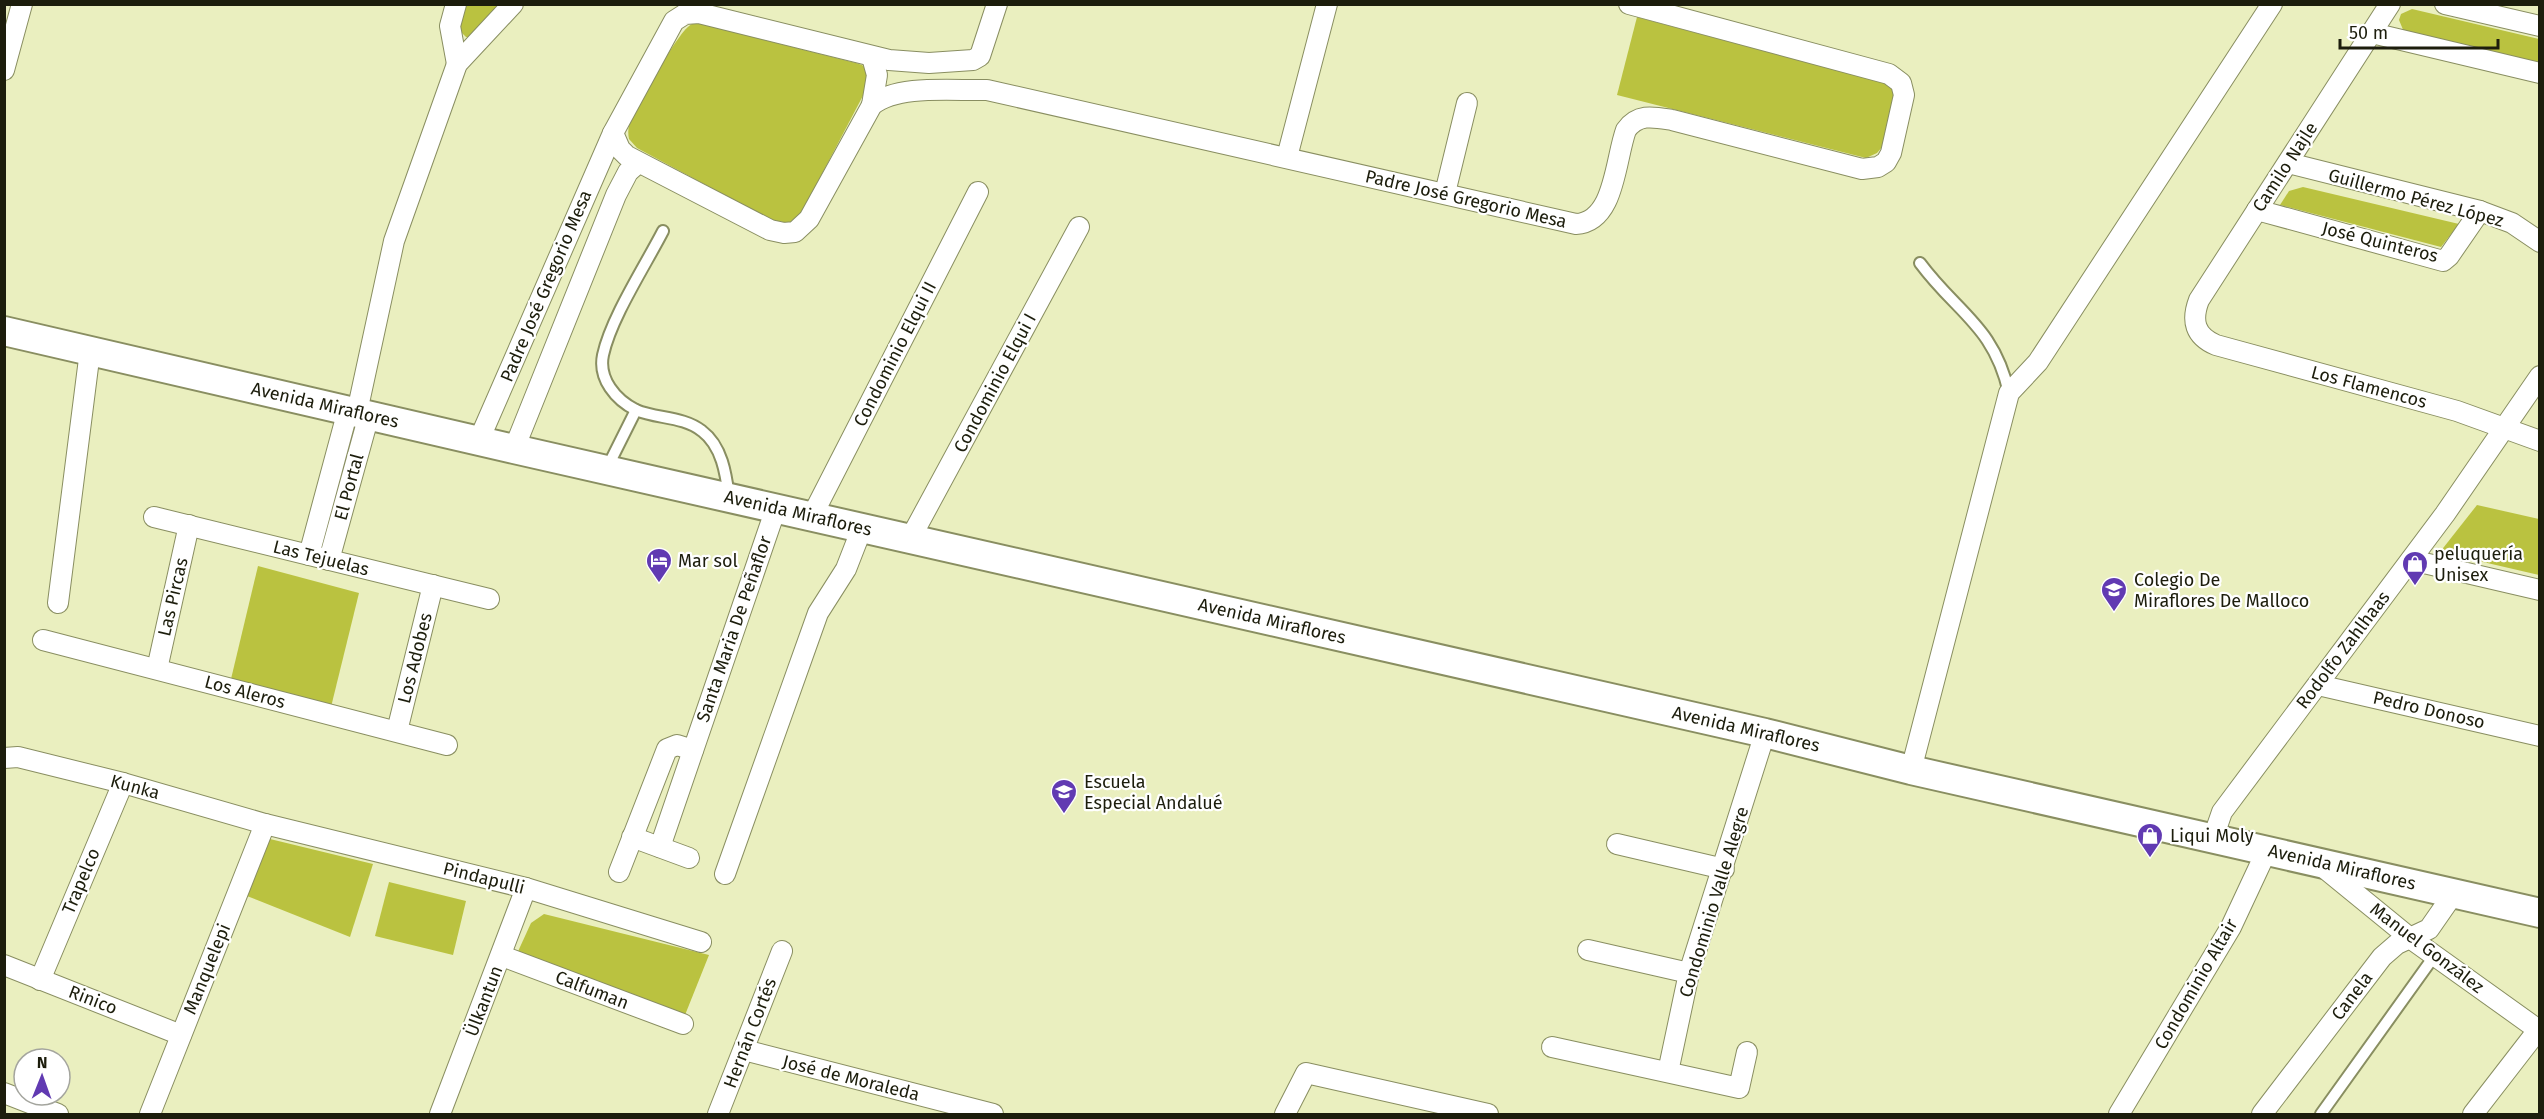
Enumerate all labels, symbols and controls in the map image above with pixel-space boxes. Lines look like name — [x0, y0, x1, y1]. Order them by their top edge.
scale bar — [2340, 12, 2498, 50]
text: 50 m — [2349, 22, 2388, 44]
street label: Camilo Najle — [2248, 118, 2322, 216]
street label: Guillermo Pérez López — [2326, 164, 2506, 232]
street label: Padre José Gregorio Mesa — [1363, 165, 1569, 233]
street label: Padre José Gregorio Mesa — [496, 187, 596, 385]
street label: José Quinteros — [2320, 217, 2440, 267]
street label: Condominio Elqui II — [849, 278, 941, 430]
street label: Condominio Elqui I — [949, 310, 1041, 456]
street label: Los Flamencos — [2309, 361, 2429, 413]
street label: Avenida Miraflores — [249, 377, 401, 433]
street label: El Portal — [330, 451, 368, 523]
street label: Avenida Miraflores — [722, 485, 874, 541]
street label: Santa Maria De Peñaflor — [692, 533, 776, 725]
street label: Las Tejuelas — [271, 535, 371, 581]
place label: peluquería Unisex — [2434, 543, 2523, 586]
hotel icon: Mar sol — [644, 546, 674, 584]
shop icon: peluquería Unisex — [2400, 549, 2430, 587]
place label: Mar sol — [678, 550, 738, 572]
street label: Las Pircas — [153, 556, 193, 638]
place label: Colegio De Miraflores De Malloco — [2134, 569, 2309, 612]
school or university icon: Colegio De Miraflores De Malloco — [2099, 575, 2129, 613]
street label: Rodolfo Zahlhaas — [2292, 587, 2394, 713]
street label: Avenida Miraflores — [1196, 593, 1348, 649]
street label: Los Adobes — [393, 610, 437, 706]
street label: Los Aleros — [202, 671, 288, 713]
street label: Pedro Donoso — [2371, 686, 2487, 734]
street label: Avenida Miraflores — [1670, 701, 1822, 757]
street label: Kunka — [108, 770, 162, 804]
place label: Escuela Especial Andalué — [1084, 771, 1223, 814]
school or university icon: Escuela Especial Andalué — [1049, 777, 1079, 815]
street label: Condominio Valle Alegre — [1674, 804, 1754, 1000]
shop icon: Liqui Moly — [2135, 821, 2165, 859]
place label: Liqui Moly — [2170, 825, 2254, 847]
street label: Avenida Miraflores — [2266, 839, 2418, 895]
street label: Trapelco — [57, 845, 105, 917]
street label: Pindapulli — [441, 857, 527, 899]
street label: Manuel González — [2366, 898, 2488, 998]
street label: Condominio Altair — [2150, 915, 2242, 1053]
street label: Manquelepi — [179, 920, 235, 1018]
street label: Ülkantun — [460, 963, 508, 1039]
street label: Calfuman — [552, 966, 632, 1014]
street label: Canela — [2327, 967, 2377, 1025]
street label: Hernán Cortés — [719, 975, 781, 1091]
street label: Rinico — [66, 981, 120, 1019]
north arrow — [12, 1047, 72, 1107]
street label: José de Moraleda — [780, 1050, 922, 1106]
text: N — [37, 1053, 48, 1072]

